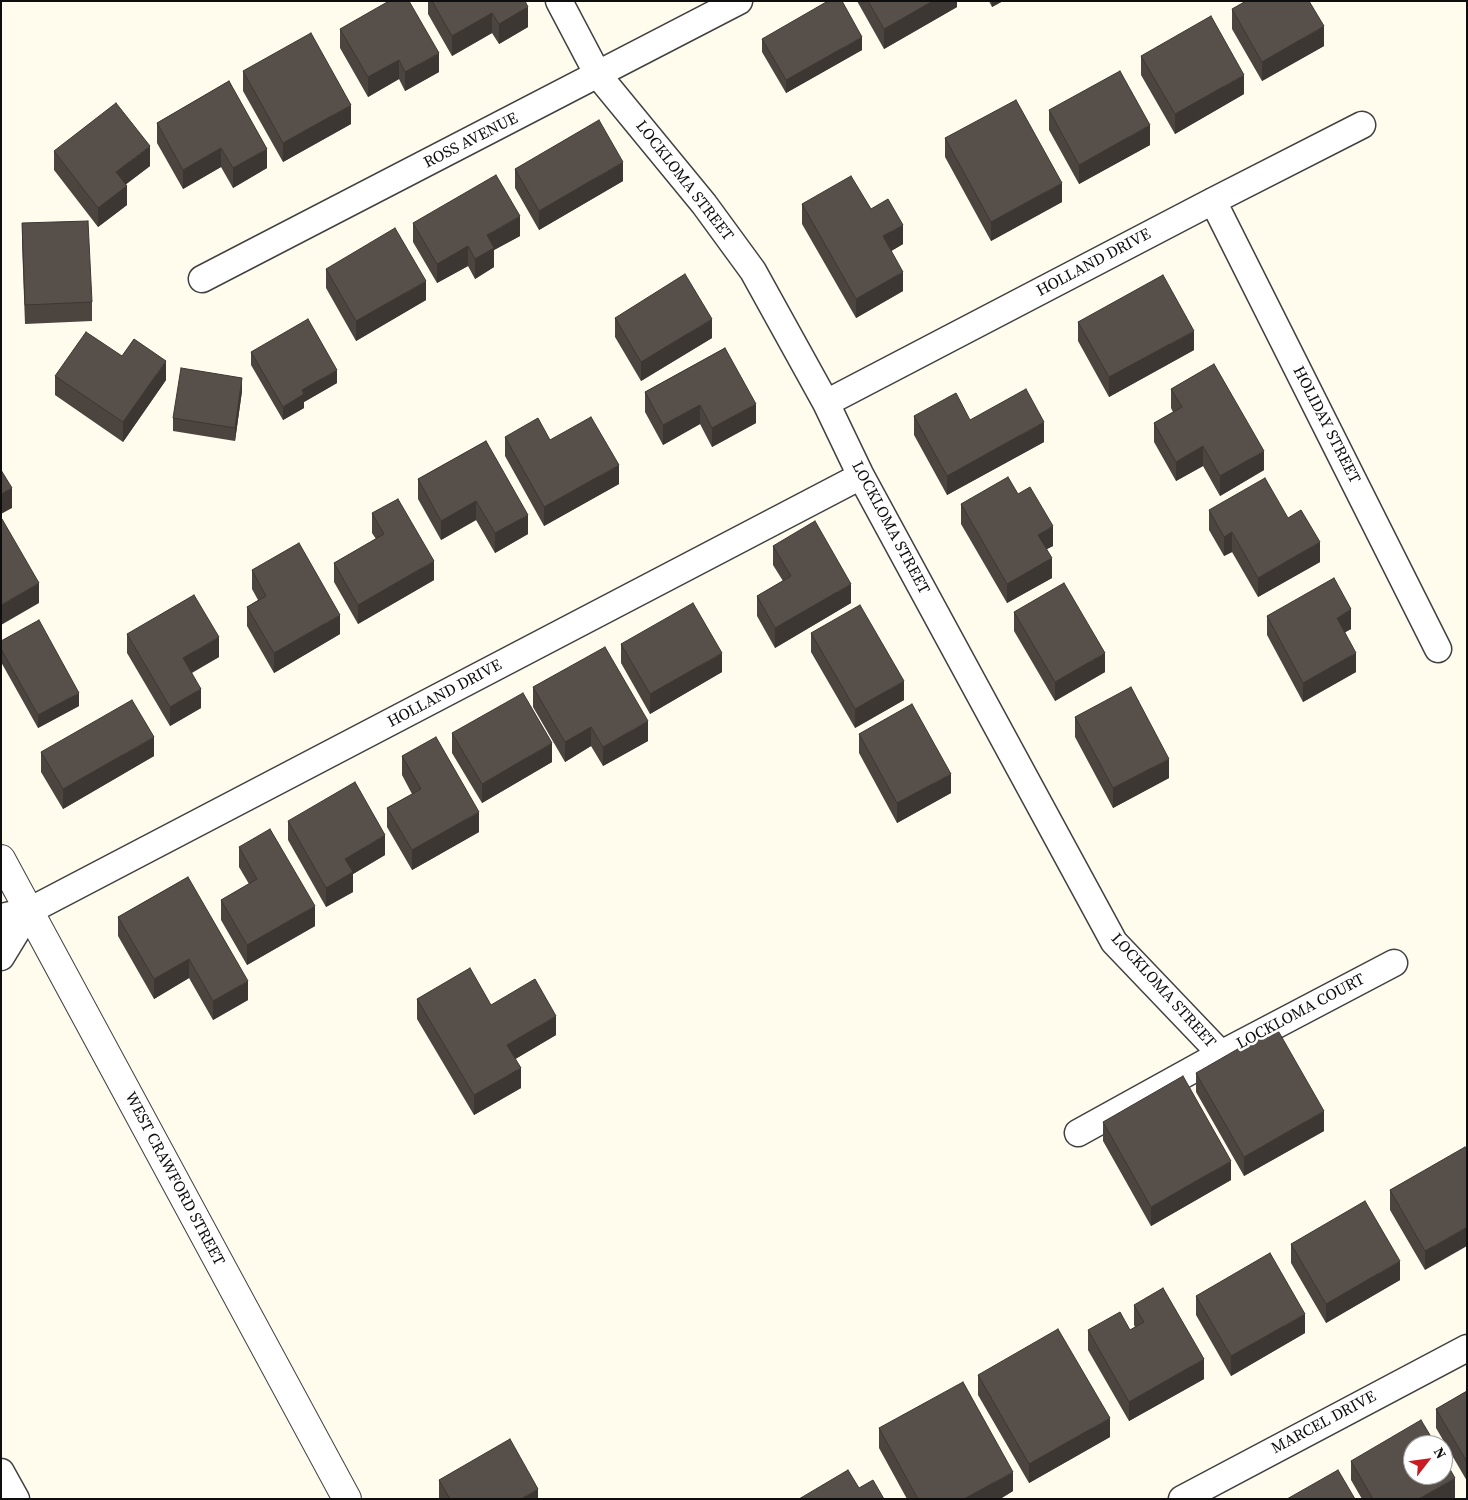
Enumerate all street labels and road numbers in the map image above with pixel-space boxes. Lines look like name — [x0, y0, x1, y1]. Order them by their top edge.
street label: ROSS AVENUE — [421, 109, 521, 173]
street label: LOCKLOMA STREET — [631, 117, 737, 245]
street label: HOLLAND DRIVE — [1034, 225, 1154, 301]
street label: HOLIDAY STREET — [1288, 363, 1364, 487]
street label: LOCKLOMA STREET — [847, 458, 933, 598]
street label: HOLLAND DRIVE — [385, 656, 505, 732]
street label: LOCKLOMA STREET — [1107, 930, 1219, 1052]
street label: LOCKLOMA COURT — [1234, 970, 1368, 1054]
street label: WEST CRAWFORD STREET — [120, 1089, 228, 1269]
street label: MARCEL DRIVE — [1268, 1387, 1380, 1459]

